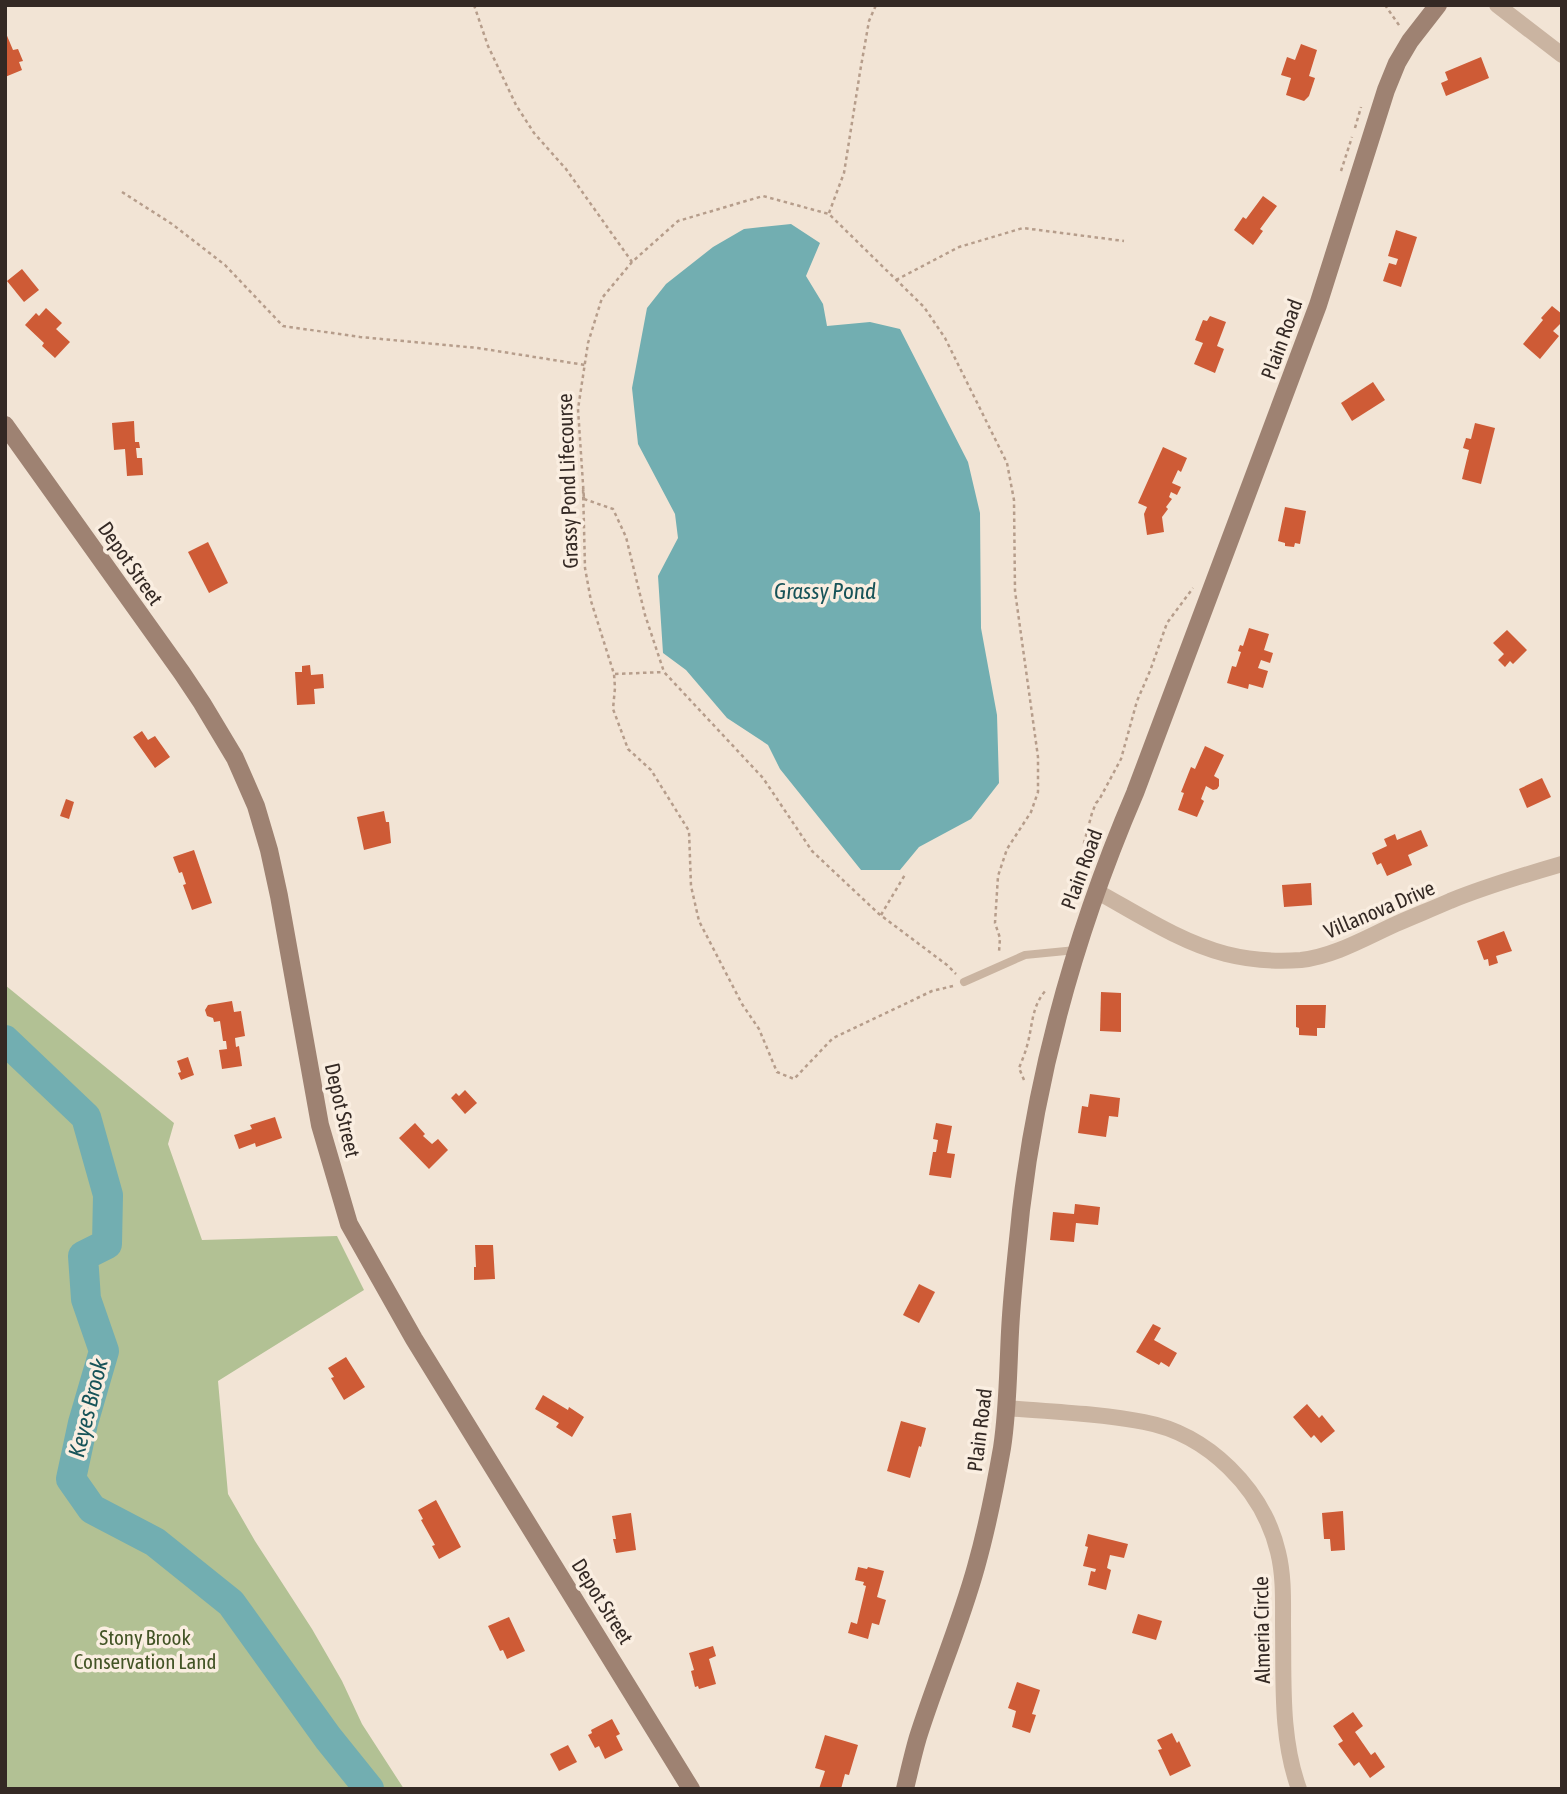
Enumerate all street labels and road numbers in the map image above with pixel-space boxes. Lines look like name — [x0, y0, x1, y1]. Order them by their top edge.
street label: Plain Road — [1255, 296, 1307, 382]
street label: Grassy Pond Lifecourse — [552, 393, 582, 569]
street label: Depot Street — [94, 517, 168, 609]
street label: Plain Road — [1055, 826, 1107, 912]
street label: Villanova Drive — [1320, 875, 1438, 943]
street label: Depot Street — [320, 1060, 366, 1160]
street label: Plain Road — [962, 1387, 996, 1473]
street label: Depot Street — [567, 1554, 639, 1648]
street label: Almeria Circle — [1248, 1576, 1274, 1684]

